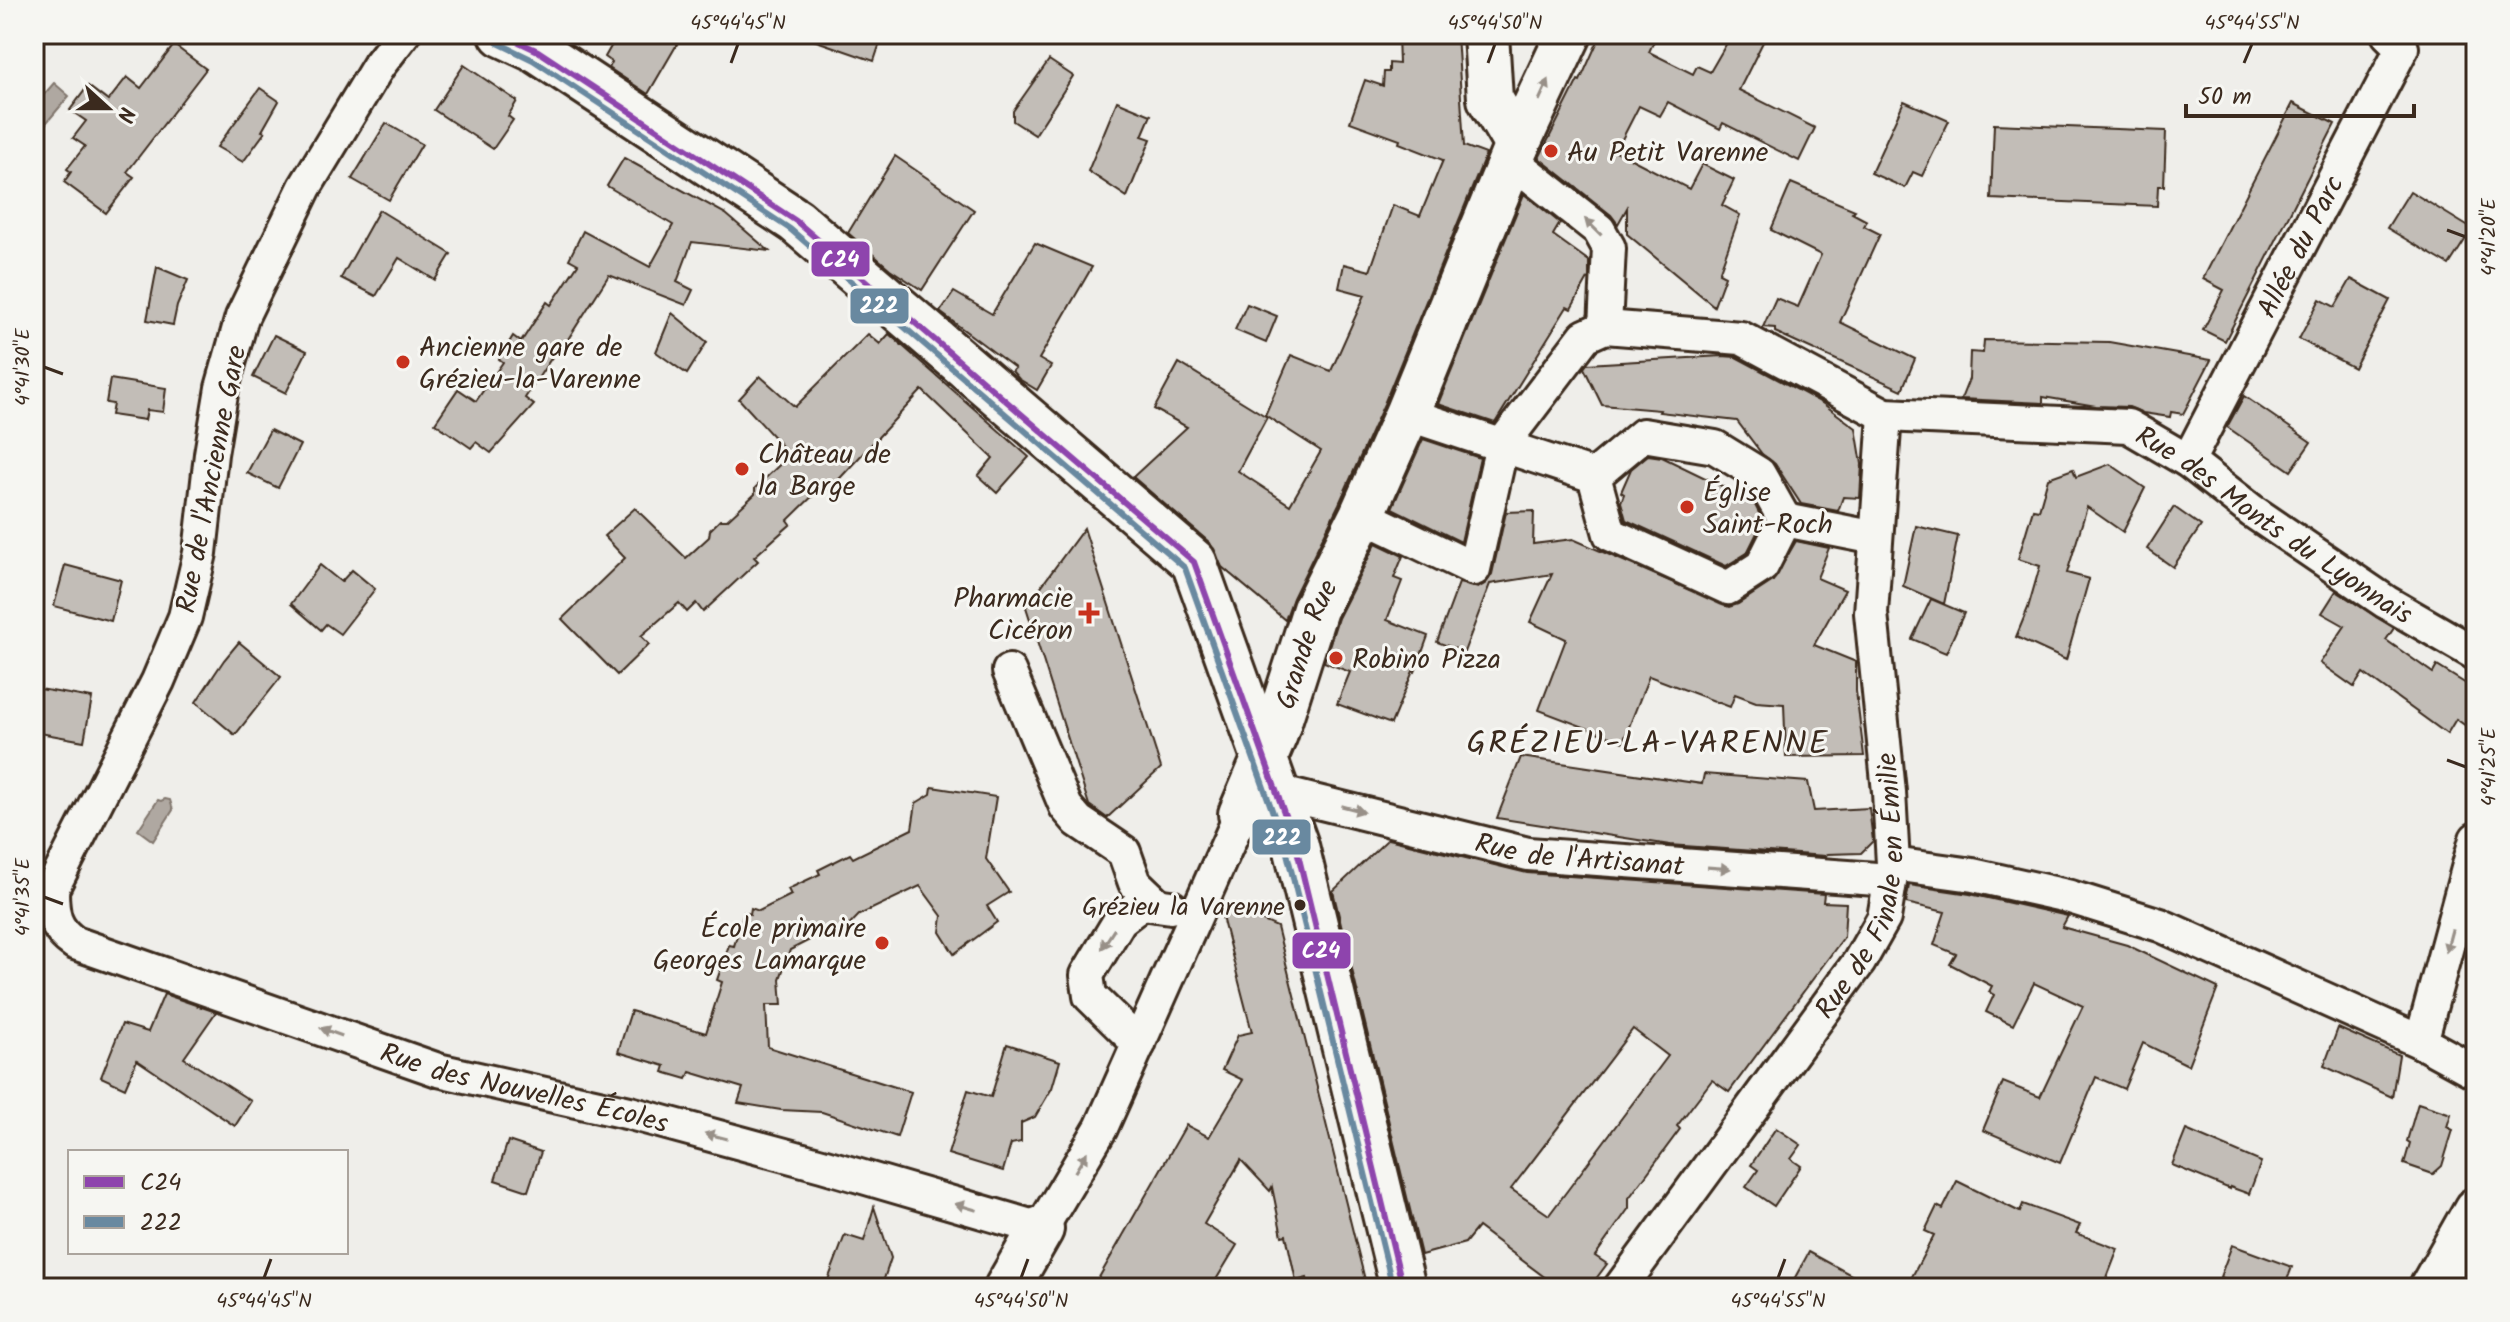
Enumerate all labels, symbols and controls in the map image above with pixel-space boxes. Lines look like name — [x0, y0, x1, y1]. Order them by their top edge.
text: 45°44'45"N — [690, 8, 786, 40]
text: 45°44'50"N — [1448, 8, 1542, 40]
text: 45°44'55"N — [2204, 8, 2300, 40]
north arrow — [68, 68, 148, 148]
scale bar — [2186, 68, 2414, 118]
one-way arrow — [1537, 78, 1550, 102]
text: 50 m — [2198, 78, 2252, 117]
text: N — [105, 102, 143, 127]
place label: Au Petit Varenne — [1567, 131, 1769, 176]
marker: Au Petit Varenne — [1542, 142, 1560, 160]
street label: Allée du Parc — [2246, 168, 2357, 327]
text: 4°41'20"E — [2474, 197, 2506, 276]
one-way arrow — [1584, 218, 1603, 237]
line badge: C24 — [810, 240, 871, 278]
text: C24 — [821, 244, 859, 279]
line badge: 222 — [849, 287, 910, 325]
text: 222 — [860, 290, 898, 325]
place label: Ancienne gare de Grézieu-la-Varenne — [419, 326, 641, 403]
text: 4°41'30"E — [8, 327, 40, 406]
street label: Rue de l'Ancienne Gare — [164, 341, 261, 617]
marker: Ancienne gare de Grézieu-la-Varenne — [394, 353, 412, 371]
street label: Rue des Monts du Lyonnais — [2126, 415, 2421, 638]
place label: Château de la Barge — [758, 433, 891, 510]
marker: Château de la Barge — [733, 460, 751, 478]
place label: Église Saint-Roch — [1703, 471, 1833, 548]
marker: Église Saint-Roch — [1678, 498, 1696, 516]
street label: Grande Rue — [1264, 572, 1351, 715]
place label: Pharmacie Cicéron — [953, 577, 1073, 654]
marker: Pharmacie Cicéron — [1080, 604, 1098, 622]
place label: Robino Pizza — [1352, 638, 1501, 683]
marker: Robino Pizza — [1327, 649, 1345, 667]
district label: GRÉZIEU-LA-VARENNE — [1467, 719, 1829, 770]
text: 4°41'25"E — [2474, 726, 2506, 806]
street label: Rue de Finale en Émilie — [1804, 750, 1918, 1029]
one-way arrow — [1340, 804, 1365, 816]
line badge: 222 — [1251, 818, 1312, 856]
text: 222 — [1263, 822, 1301, 857]
street label: Rue de l'Artisanat — [1470, 822, 1687, 890]
text: 4°41'35"E — [8, 856, 40, 936]
one-way arrow — [1707, 862, 1732, 875]
place label: Grézieu la Varenne — [1082, 887, 1285, 929]
marker: Grézieu la Varenne — [1292, 897, 1308, 913]
place label: École primaire Georges Lamarque — [653, 907, 866, 984]
one-way arrow — [1101, 928, 1115, 950]
one-way arrow — [2442, 929, 2454, 954]
line badge: C24 — [1291, 931, 1352, 970]
marker: École primaire Georges Lamarque — [873, 934, 891, 952]
text: C24 — [1302, 935, 1340, 970]
one-way arrow — [319, 1025, 343, 1037]
street label: Rue des Nouvelles Écoles — [374, 1031, 673, 1147]
one-way arrow — [704, 1130, 729, 1142]
legend — [68, 1150, 348, 1254]
one-way arrow — [1074, 1151, 1088, 1173]
text: C24 — [140, 1164, 182, 1203]
one-way arrow — [954, 1200, 978, 1213]
text: 222 — [140, 1204, 182, 1243]
text: 45°44'45"N — [216, 1286, 312, 1318]
text: 45°44'50"N — [974, 1286, 1068, 1318]
text: 45°44'55"N — [1730, 1286, 1826, 1318]

